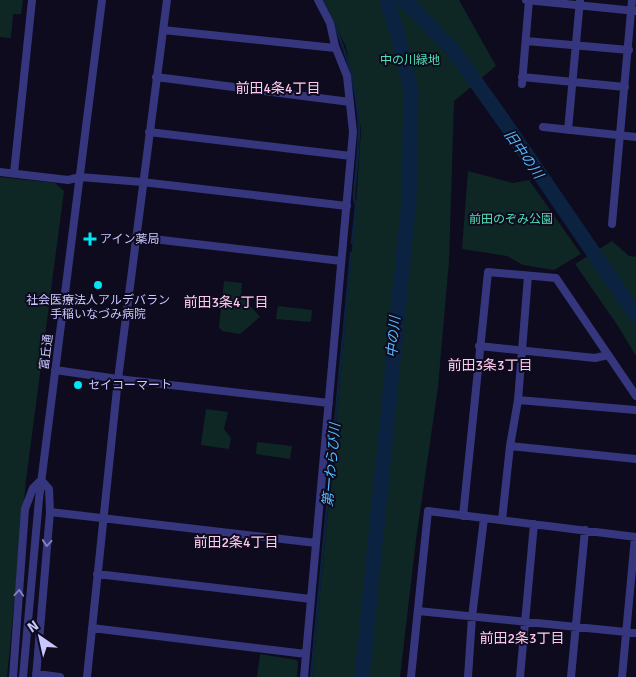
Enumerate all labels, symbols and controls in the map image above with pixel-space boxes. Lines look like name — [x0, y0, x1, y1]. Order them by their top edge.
park label: 中の川緑地 — [380, 53, 440, 68]
district label: 前田4条4丁目 — [235, 80, 321, 97]
water label: 旧中の川 — [501, 126, 548, 184]
park label: 前田のぞみ公園 — [469, 212, 553, 227]
place label: アイン薬局 — [100, 232, 159, 247]
marker: アイン薬局 — [84, 233, 96, 245]
marker: 社会医療法人アルデバラン 手稲いなづみ病院 — [92, 279, 104, 291]
place label: 社会医療法人アルデバラン 手稲いなづみ病院 — [26, 293, 170, 322]
district label: 前田3条4丁目 — [183, 294, 269, 311]
water label: 中の川 — [383, 313, 404, 359]
street label: 富丘通 — [37, 333, 56, 371]
district label: 前田3条3丁目 — [447, 357, 533, 374]
place label: セイコーマート — [88, 378, 172, 393]
marker: セイコーマート — [72, 379, 84, 391]
water label: 第一わらび川 — [319, 420, 344, 508]
district label: 前田2条4丁目 — [193, 534, 279, 551]
one-way arrow — [42, 540, 53, 548]
one-way arrow — [13, 589, 24, 597]
north arrow — [15, 612, 65, 662]
text: N — [24, 617, 42, 636]
district label: 前田2条3丁目 — [479, 630, 565, 647]

